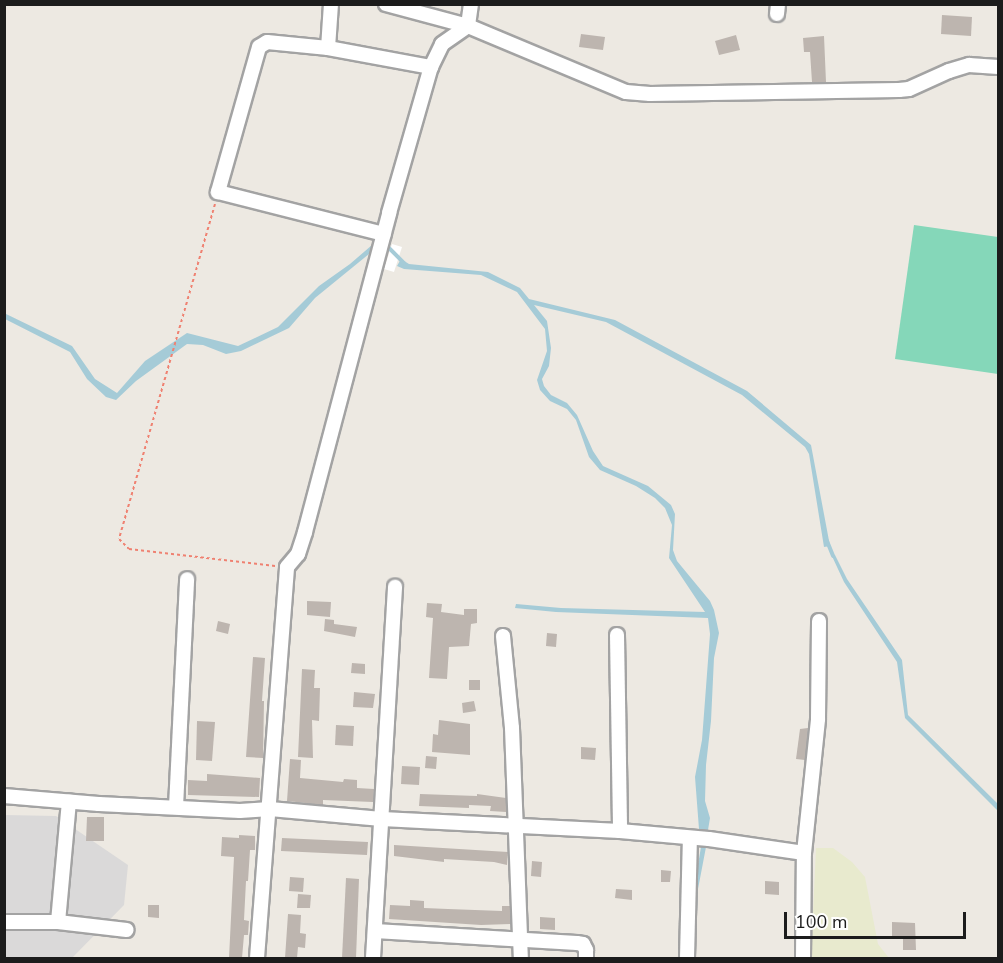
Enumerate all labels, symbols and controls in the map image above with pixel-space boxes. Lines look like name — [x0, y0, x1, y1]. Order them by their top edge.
scale bar — [787, 900, 968, 938]
text: 100 m — [795, 910, 847, 934]

